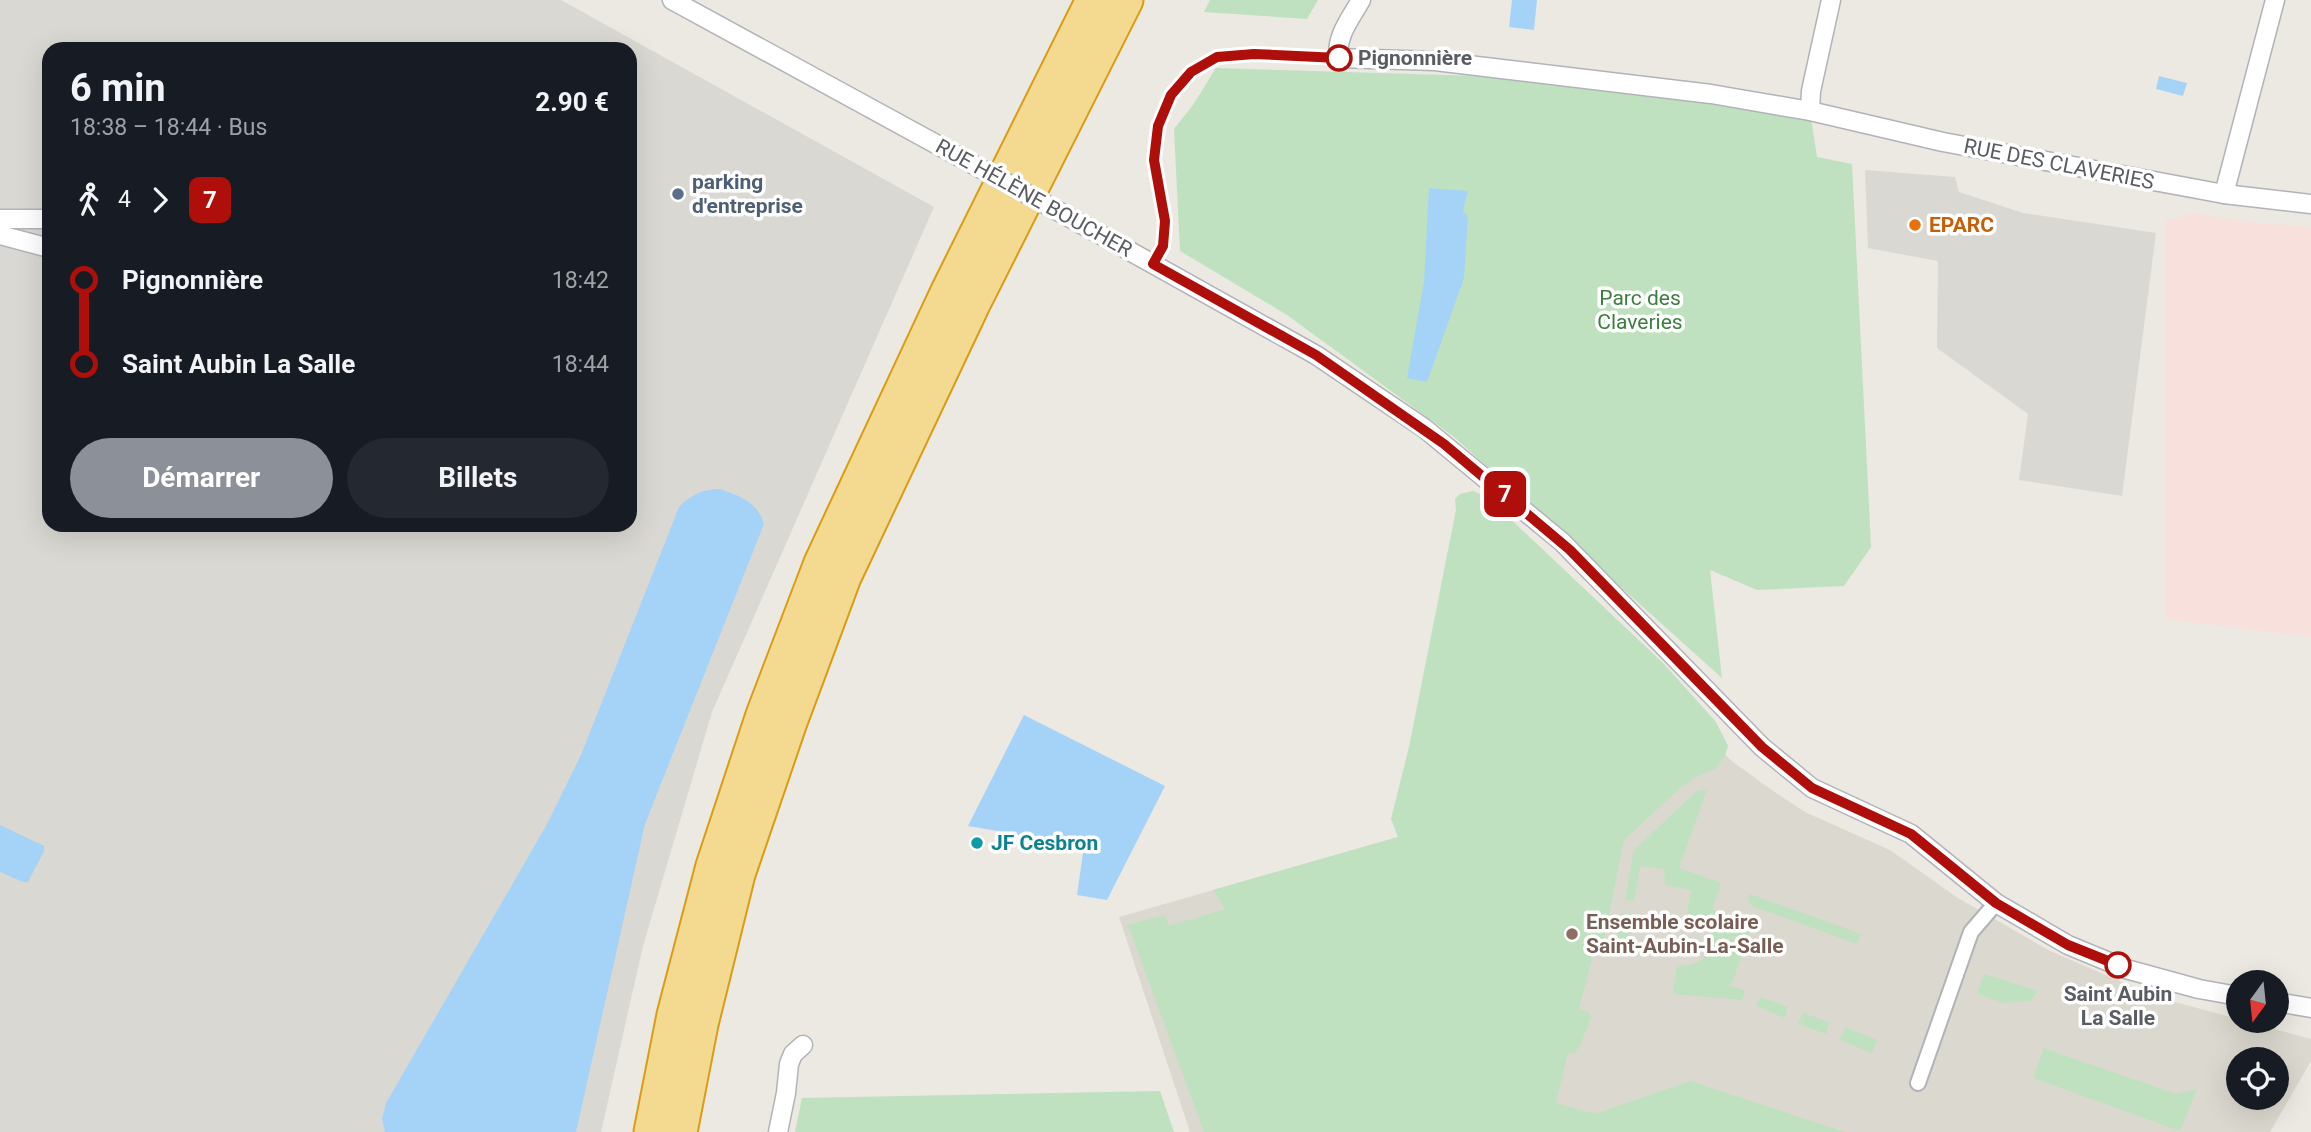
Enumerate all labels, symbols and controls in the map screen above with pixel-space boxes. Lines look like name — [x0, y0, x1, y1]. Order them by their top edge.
marker: Pignonnière — [1326, 45, 1352, 71]
place label: Pignonnière — [1358, 46, 1472, 70]
text: 6 min — [70, 66, 166, 110]
text: 2.90 € — [535, 87, 609, 117]
text: 18:38 – 18:44 · Bus — [70, 114, 267, 141]
street label: RUE HÉLÈNE BOUCHER — [932, 134, 1136, 262]
street label: RUE DES CLAVERIES — [1962, 134, 2156, 194]
place label: parking d'entreprise — [692, 170, 803, 218]
icon: walk — [70, 181, 108, 219]
icon: forward — [141, 181, 179, 219]
text: 4 — [118, 186, 131, 213]
text: 7 — [203, 186, 217, 214]
marker: parking d'entreprise — [670, 186, 686, 202]
place label: EPARC — [1929, 213, 1994, 237]
marker: EPARC — [1907, 217, 1923, 233]
text: Pignonnière — [122, 265, 263, 295]
text: 18:42 — [552, 267, 609, 294]
park label: Parc des Claveries — [1597, 286, 1683, 334]
text: Saint Aubin La Salle — [122, 349, 355, 379]
text: 18:44 — [552, 351, 609, 378]
button: Démarrer — [70, 438, 333, 518]
button: Billets — [347, 438, 609, 518]
line badge: 7 — [1482, 471, 1528, 517]
text: 7 — [1498, 480, 1512, 508]
place label: JF Cesbron — [991, 831, 1098, 855]
marker: JF Cesbron — [969, 835, 985, 851]
place label: Ensemble scolaire Saint-Aubin-La-Salle — [1586, 910, 1784, 958]
marker: Ensemble scolaire Saint-Aubin-La-Salle — [1564, 926, 1580, 942]
marker: Saint Aubin La Salle — [2105, 952, 2131, 978]
north arrow — [2226, 970, 2289, 1032]
map controls — [2226, 970, 2289, 1110]
place label: Saint Aubin La Salle — [2064, 982, 2172, 1030]
button: locate — [2226, 1047, 2289, 1110]

